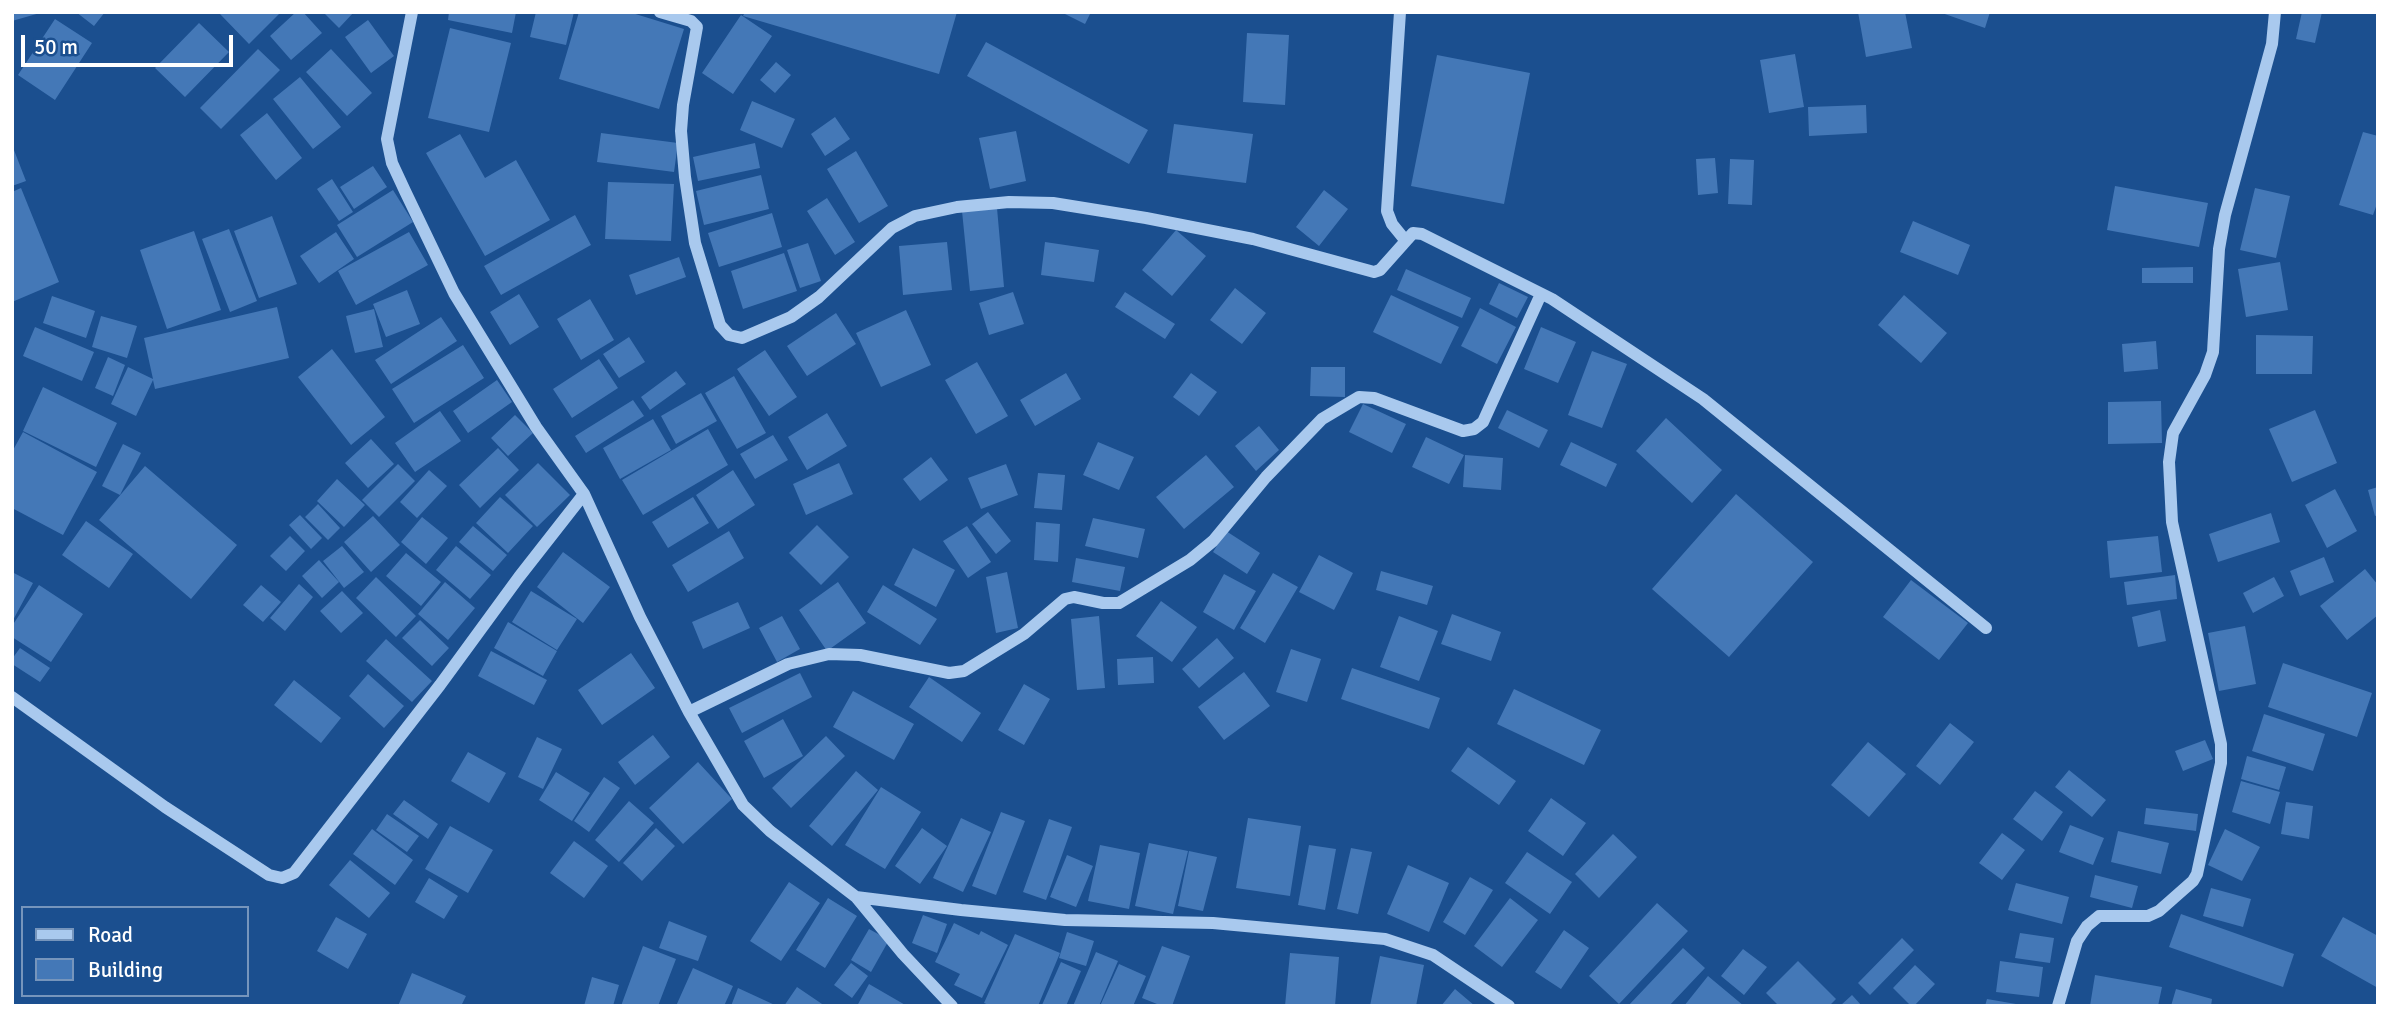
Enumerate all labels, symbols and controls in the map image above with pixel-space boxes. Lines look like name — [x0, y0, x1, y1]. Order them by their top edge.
scale bar — [24, 21, 236, 65]
text: 50 m — [34, 34, 78, 60]
legend — [21, 906, 248, 997]
text: Road — [88, 922, 133, 948]
text: Building — [88, 957, 163, 983]

